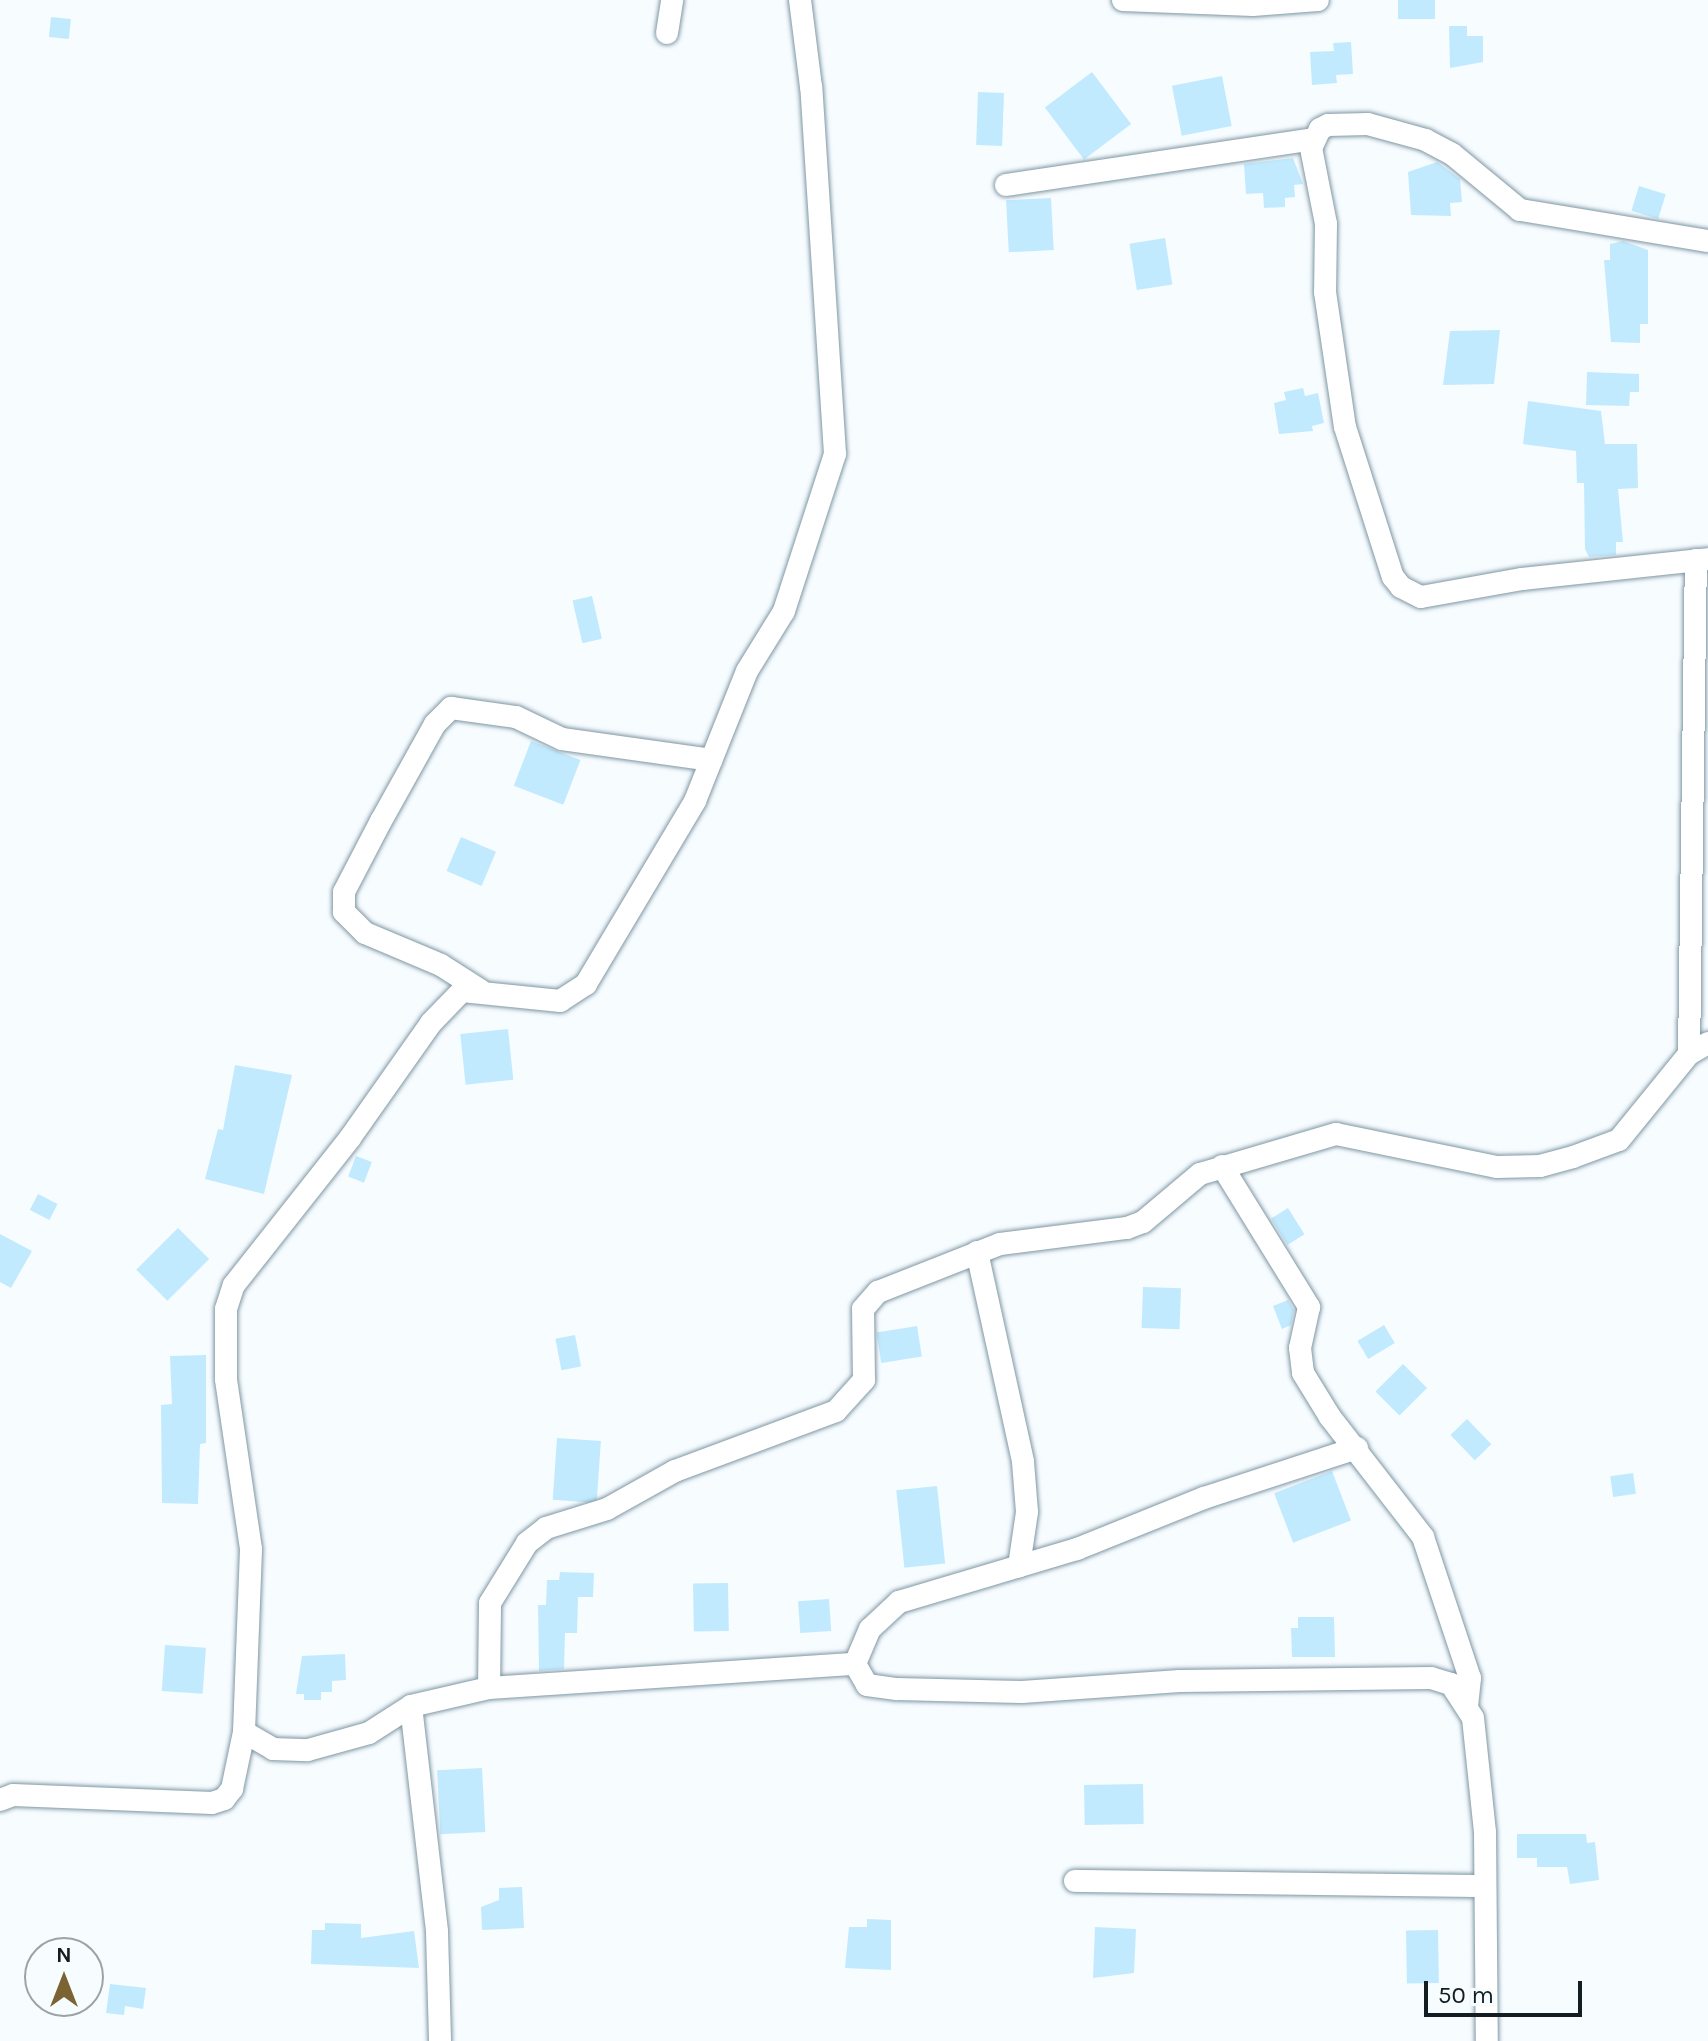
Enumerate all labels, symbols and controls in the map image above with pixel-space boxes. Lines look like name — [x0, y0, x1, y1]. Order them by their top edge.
north arrow — [24, 1937, 104, 2017]
text: N — [56, 1942, 72, 1968]
scale bar — [1428, 1965, 1586, 2015]
text: 50 m — [1438, 1981, 1494, 2009]

